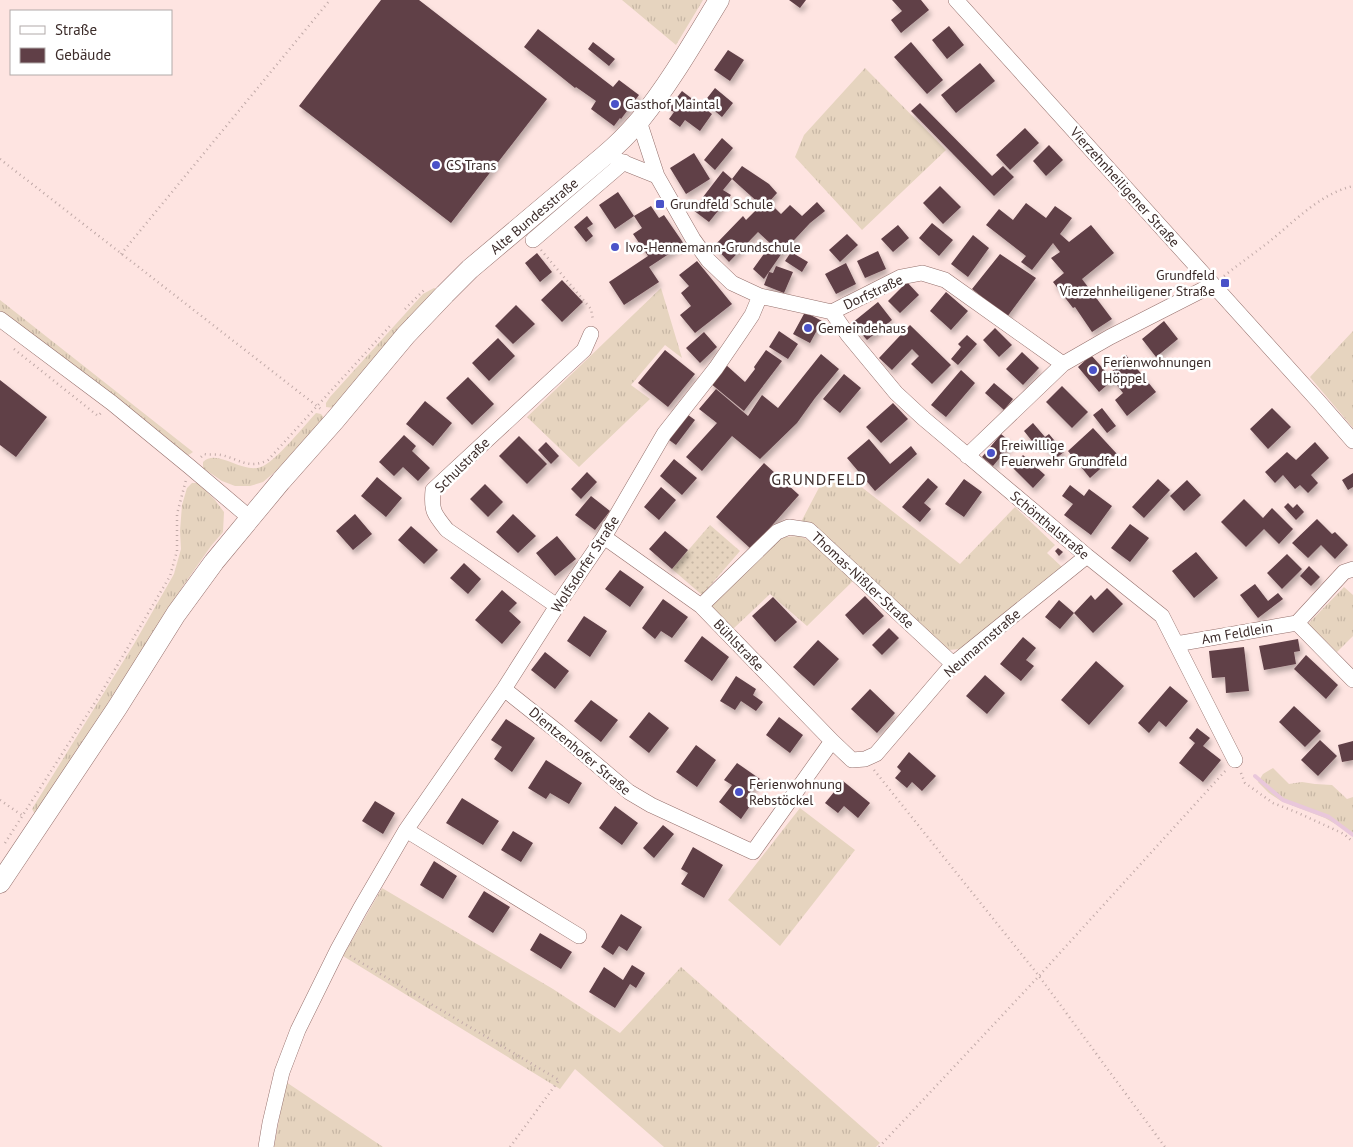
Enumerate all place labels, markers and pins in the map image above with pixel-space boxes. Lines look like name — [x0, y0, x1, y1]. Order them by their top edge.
place label: Gasthof Maintal — [625, 95, 720, 113]
marker: Gasthof Maintal — [609, 98, 621, 110]
place label: CS Trans — [446, 156, 496, 174]
marker: CS Trans — [430, 159, 442, 171]
place label: Grundfeld Schule — [670, 195, 773, 213]
marker: Grundfeld Schule — [654, 198, 666, 210]
place label: Ivo-Hennemann-Grundschule — [625, 238, 801, 256]
marker: Ivo-Hennemann-Grundschule — [609, 241, 621, 253]
place label: Grundfeld Vierzehnheiligener Straße — [1058, 266, 1215, 300]
marker: Grundfeld Vierzehnheiligener Straße — [1219, 277, 1231, 289]
place label: Gemeindehaus — [818, 319, 906, 337]
marker: Gemeindehaus — [802, 322, 814, 334]
place label: Ferienwohnungen Höppel — [1103, 353, 1211, 387]
marker: Ferienwohnungen Höppel — [1087, 364, 1099, 376]
place label: Freiwillige Feuerwehr Grundfeld — [1001, 436, 1127, 470]
marker: Freiwillige Feuerwehr Grundfeld — [985, 447, 997, 459]
place label: Ferienwohnung Rebstöckel — [749, 775, 842, 809]
marker: Ferienwohnung Rebstöckel — [733, 786, 745, 798]

